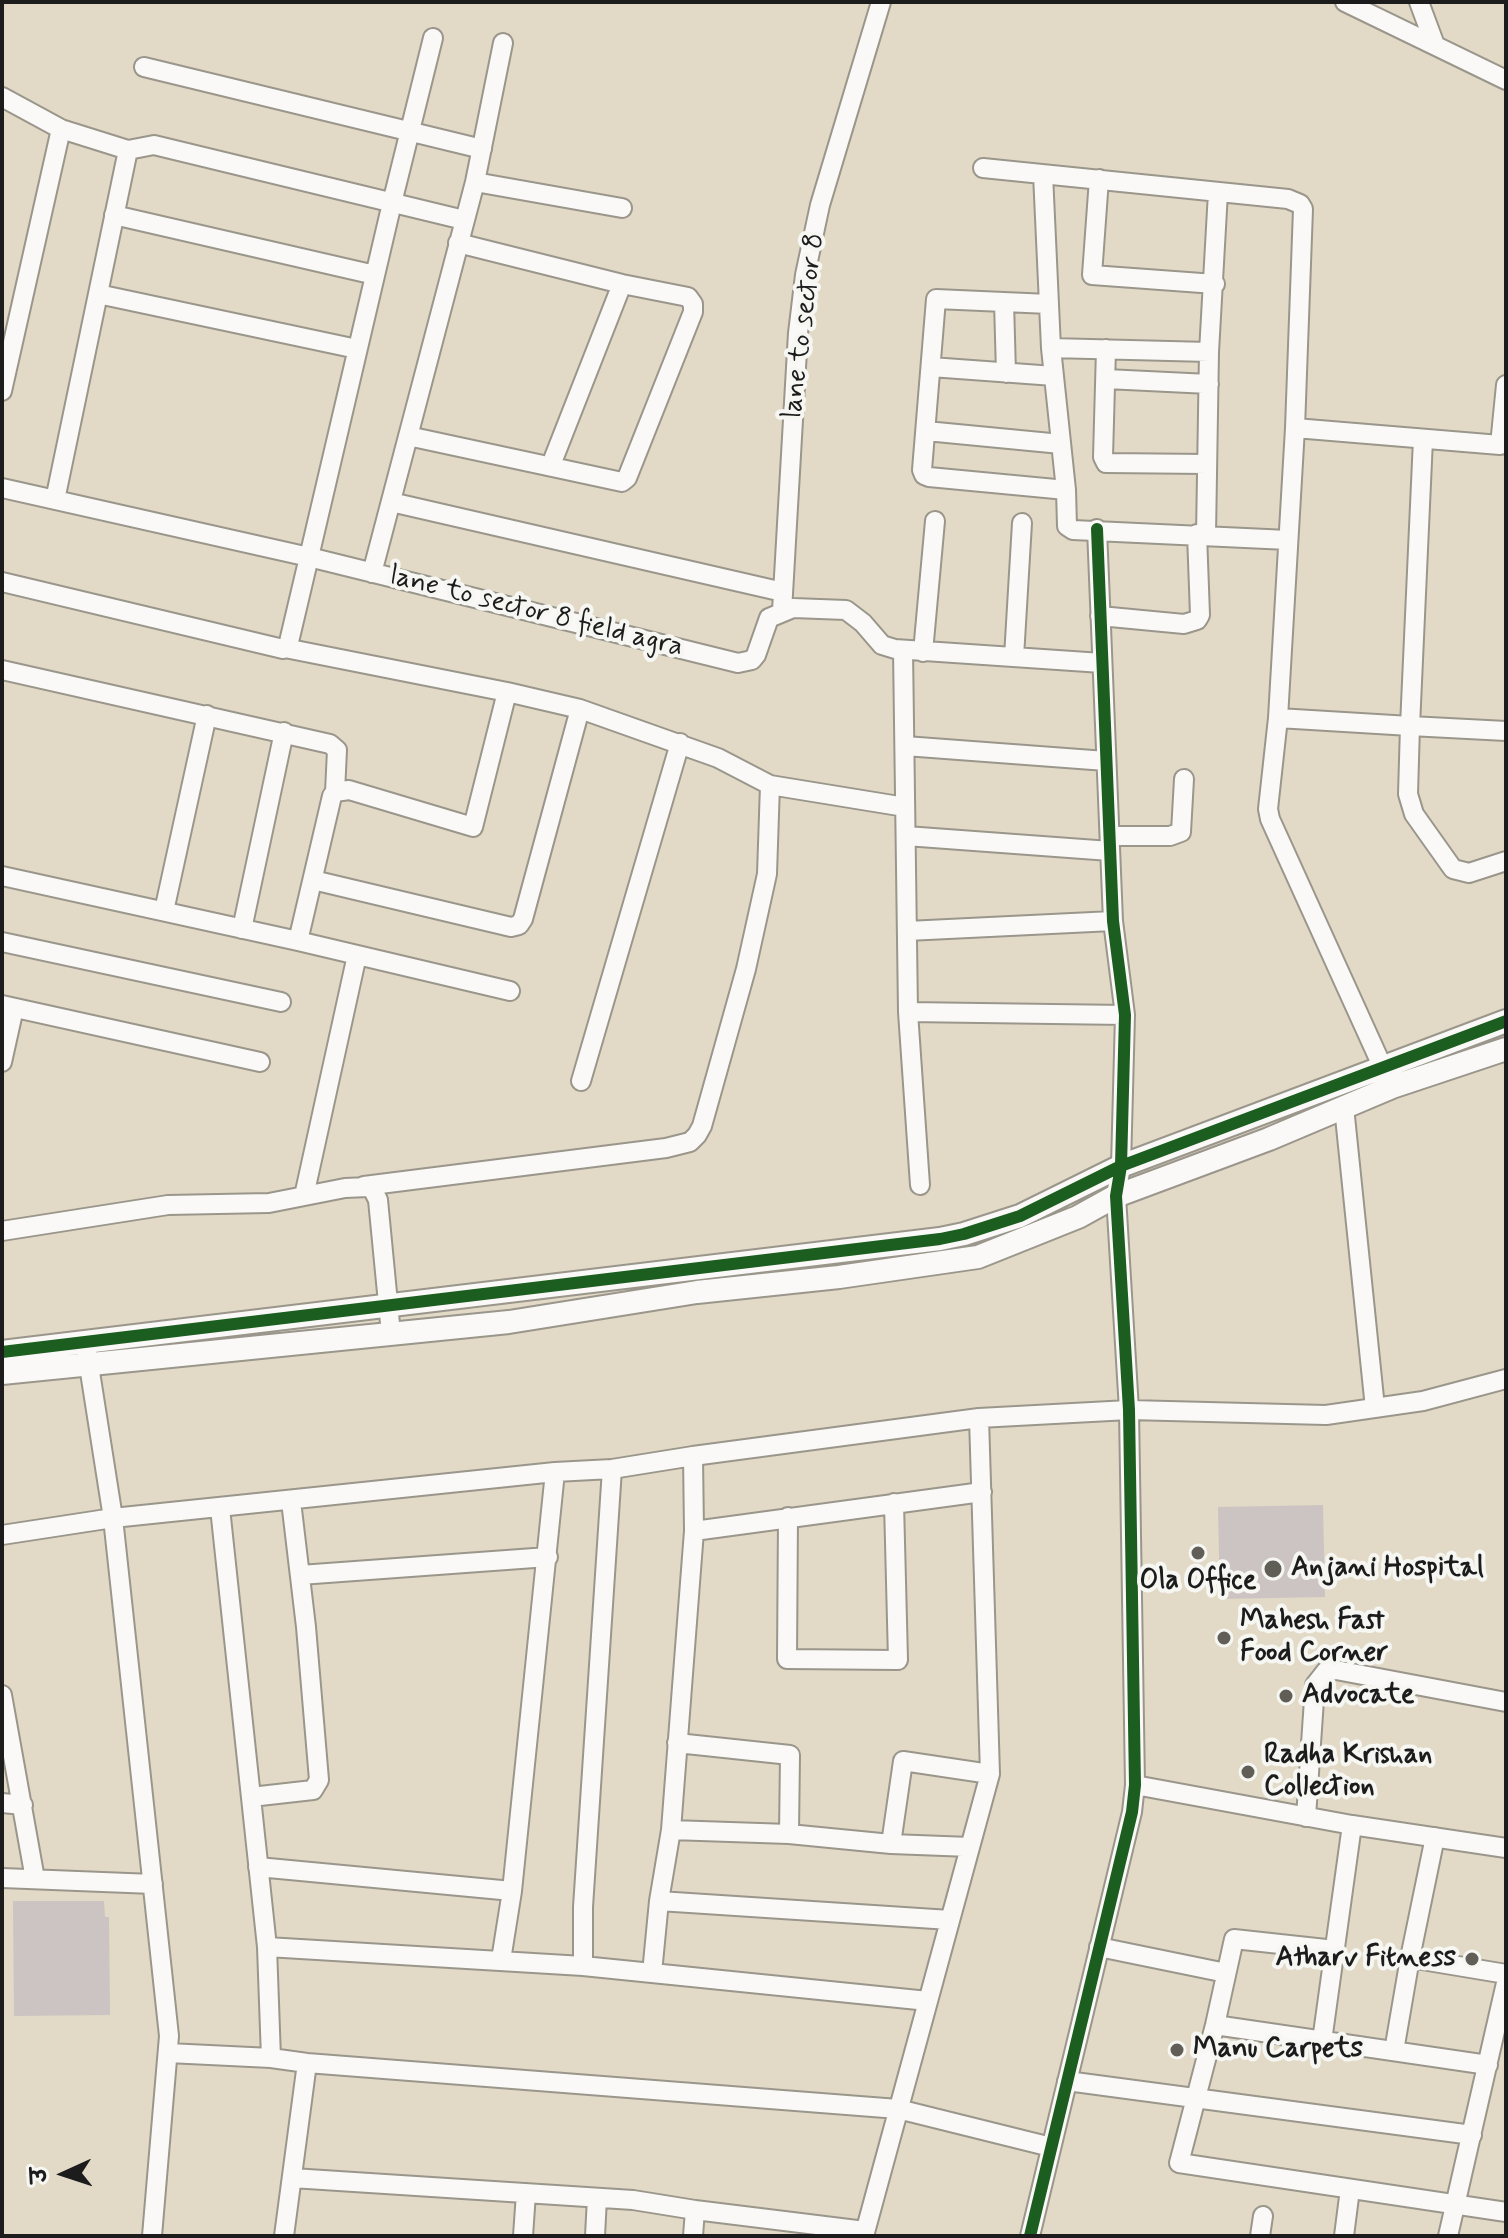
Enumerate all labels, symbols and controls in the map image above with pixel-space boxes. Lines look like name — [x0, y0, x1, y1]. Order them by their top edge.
street label: lane to sector 8 — [777, 231, 833, 421]
street label: lane to sector 8 field agra — [386, 560, 686, 666]
marker: Ola Office — [1189, 1544, 1207, 1562]
place label: Anjani Hospital — [1291, 1552, 1484, 1586]
marker: Anjani Hospital — [1262, 1558, 1284, 1580]
place label: Ola Office — [1139, 1565, 1257, 1599]
place label: Mahesh Fast Food Corner — [1240, 1605, 1388, 1671]
marker: Mahesh Fast Food Corner — [1215, 1629, 1233, 1647]
place label: Advocate — [1302, 1679, 1415, 1713]
marker: Advocate — [1277, 1687, 1295, 1705]
place label: Radha Krishan Collection — [1264, 1739, 1432, 1805]
marker: Radha Krishan Collection — [1239, 1763, 1257, 1781]
place label: Atharv Fitness — [1276, 1942, 1456, 1976]
marker: Atharv Fitness — [1463, 1950, 1481, 1968]
place label: Manu Carpets — [1193, 2033, 1363, 2067]
marker: Manu Carpets — [1168, 2041, 1186, 2059]
north arrow — [24, 2134, 104, 2214]
text: उ — [26, 2167, 54, 2183]

